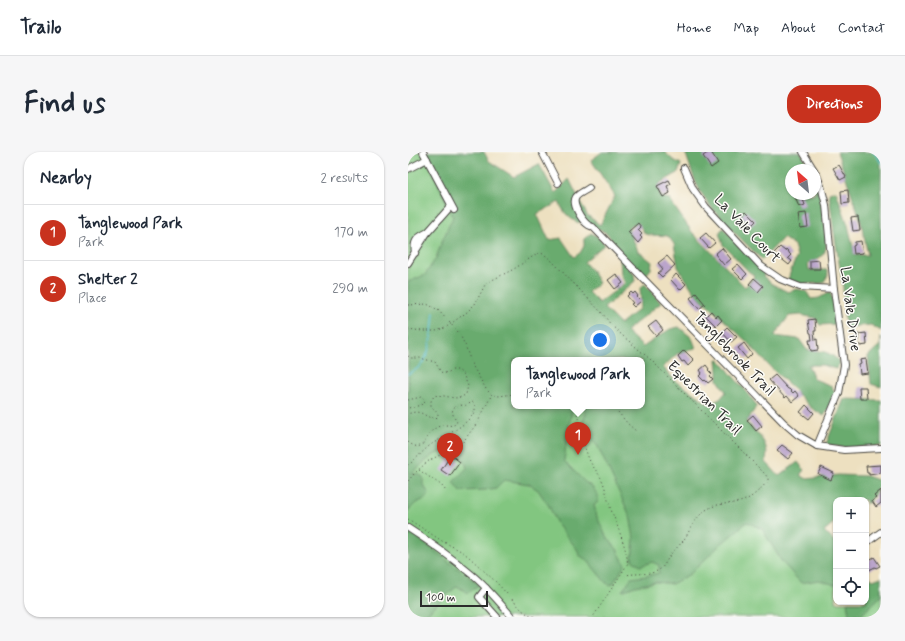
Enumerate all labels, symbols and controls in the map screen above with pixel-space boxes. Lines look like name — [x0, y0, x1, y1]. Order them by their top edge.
text: Trailo — [20, 15, 62, 40]
text: Home — [677, 19, 711, 37]
text: Map — [733, 19, 759, 37]
text: About — [781, 19, 816, 37]
text: Contact — [838, 19, 885, 37]
button: Directions — [787, 85, 881, 123]
text: Find us — [24, 86, 105, 123]
north arrow — [785, 164, 821, 200]
text: Nearby — [40, 167, 92, 189]
text: 2 results — [321, 170, 368, 187]
street label: La Vale Court — [709, 190, 785, 268]
text: Tanglewood Park — [78, 214, 182, 234]
text: 1 — [50, 224, 56, 241]
text: 170 m — [334, 224, 368, 241]
text: Park — [78, 234, 104, 251]
street label: La Vale Drive — [835, 266, 865, 353]
text: Shelter 2 — [78, 270, 138, 290]
text: 2 — [50, 280, 56, 297]
text: 290 m — [332, 280, 368, 297]
text: Place — [78, 290, 107, 307]
street label: Tanglebrook Trail — [688, 308, 779, 401]
your location — [590, 330, 610, 350]
popup — [511, 357, 645, 409]
street label: Equestrian Trail — [663, 357, 746, 440]
text: Tanglewood Park — [526, 365, 630, 385]
text: Park — [526, 385, 552, 402]
pin: 1 — [565, 422, 591, 455]
pin: 2 — [437, 433, 463, 466]
map controls — [833, 497, 869, 605]
button: + — [833, 497, 869, 533]
button: − — [833, 533, 869, 569]
button: locate — [833, 569, 869, 605]
scale bar — [420, 589, 488, 608]
text: 100 m — [426, 591, 456, 605]

